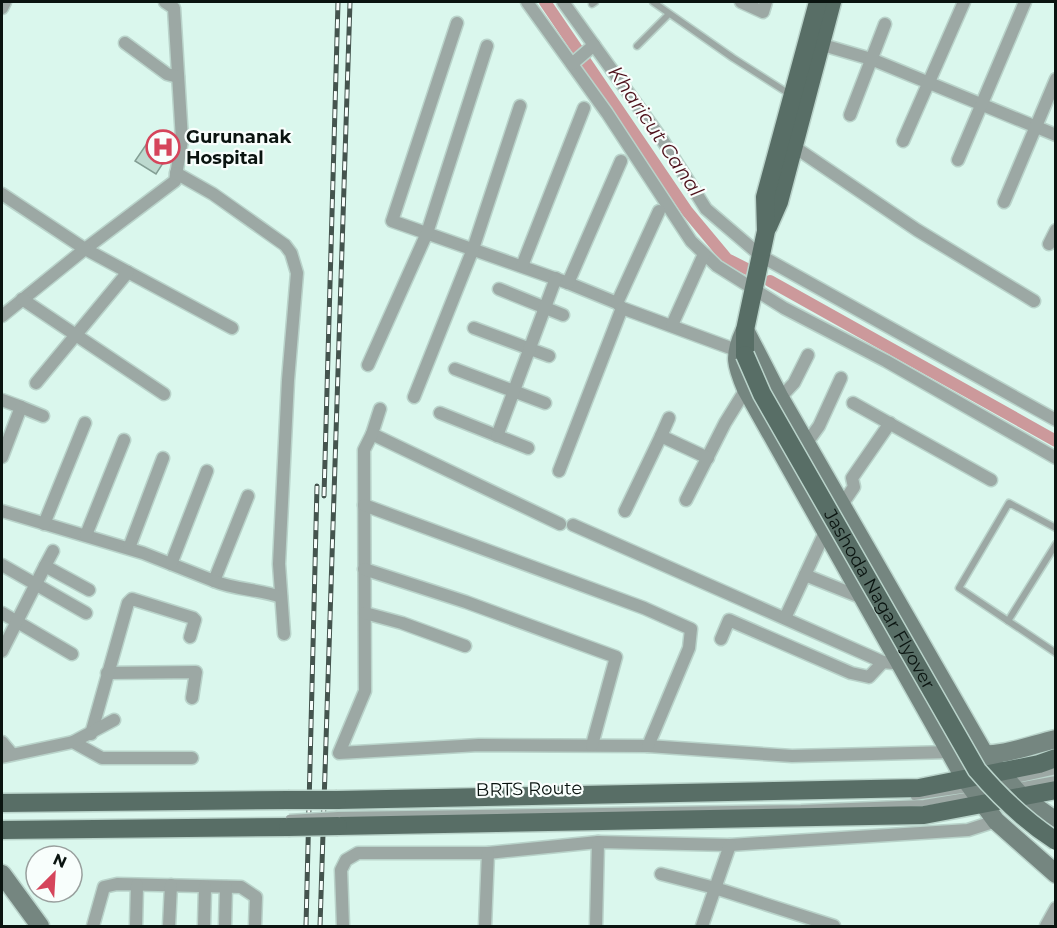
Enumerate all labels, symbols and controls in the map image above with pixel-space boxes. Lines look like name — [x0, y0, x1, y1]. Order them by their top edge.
water label: Kharicut Canal — [603, 61, 709, 201]
place label: Gurunanak Hospital — [186, 126, 291, 169]
hospital icon: Gurunanak Hospital — [145, 129, 181, 165]
street label: Jashoda Nagar Flyover — [819, 504, 940, 693]
street label: BRTS Route — [476, 777, 583, 801]
north arrow — [24, 844, 84, 904]
text: N — [50, 849, 70, 872]

